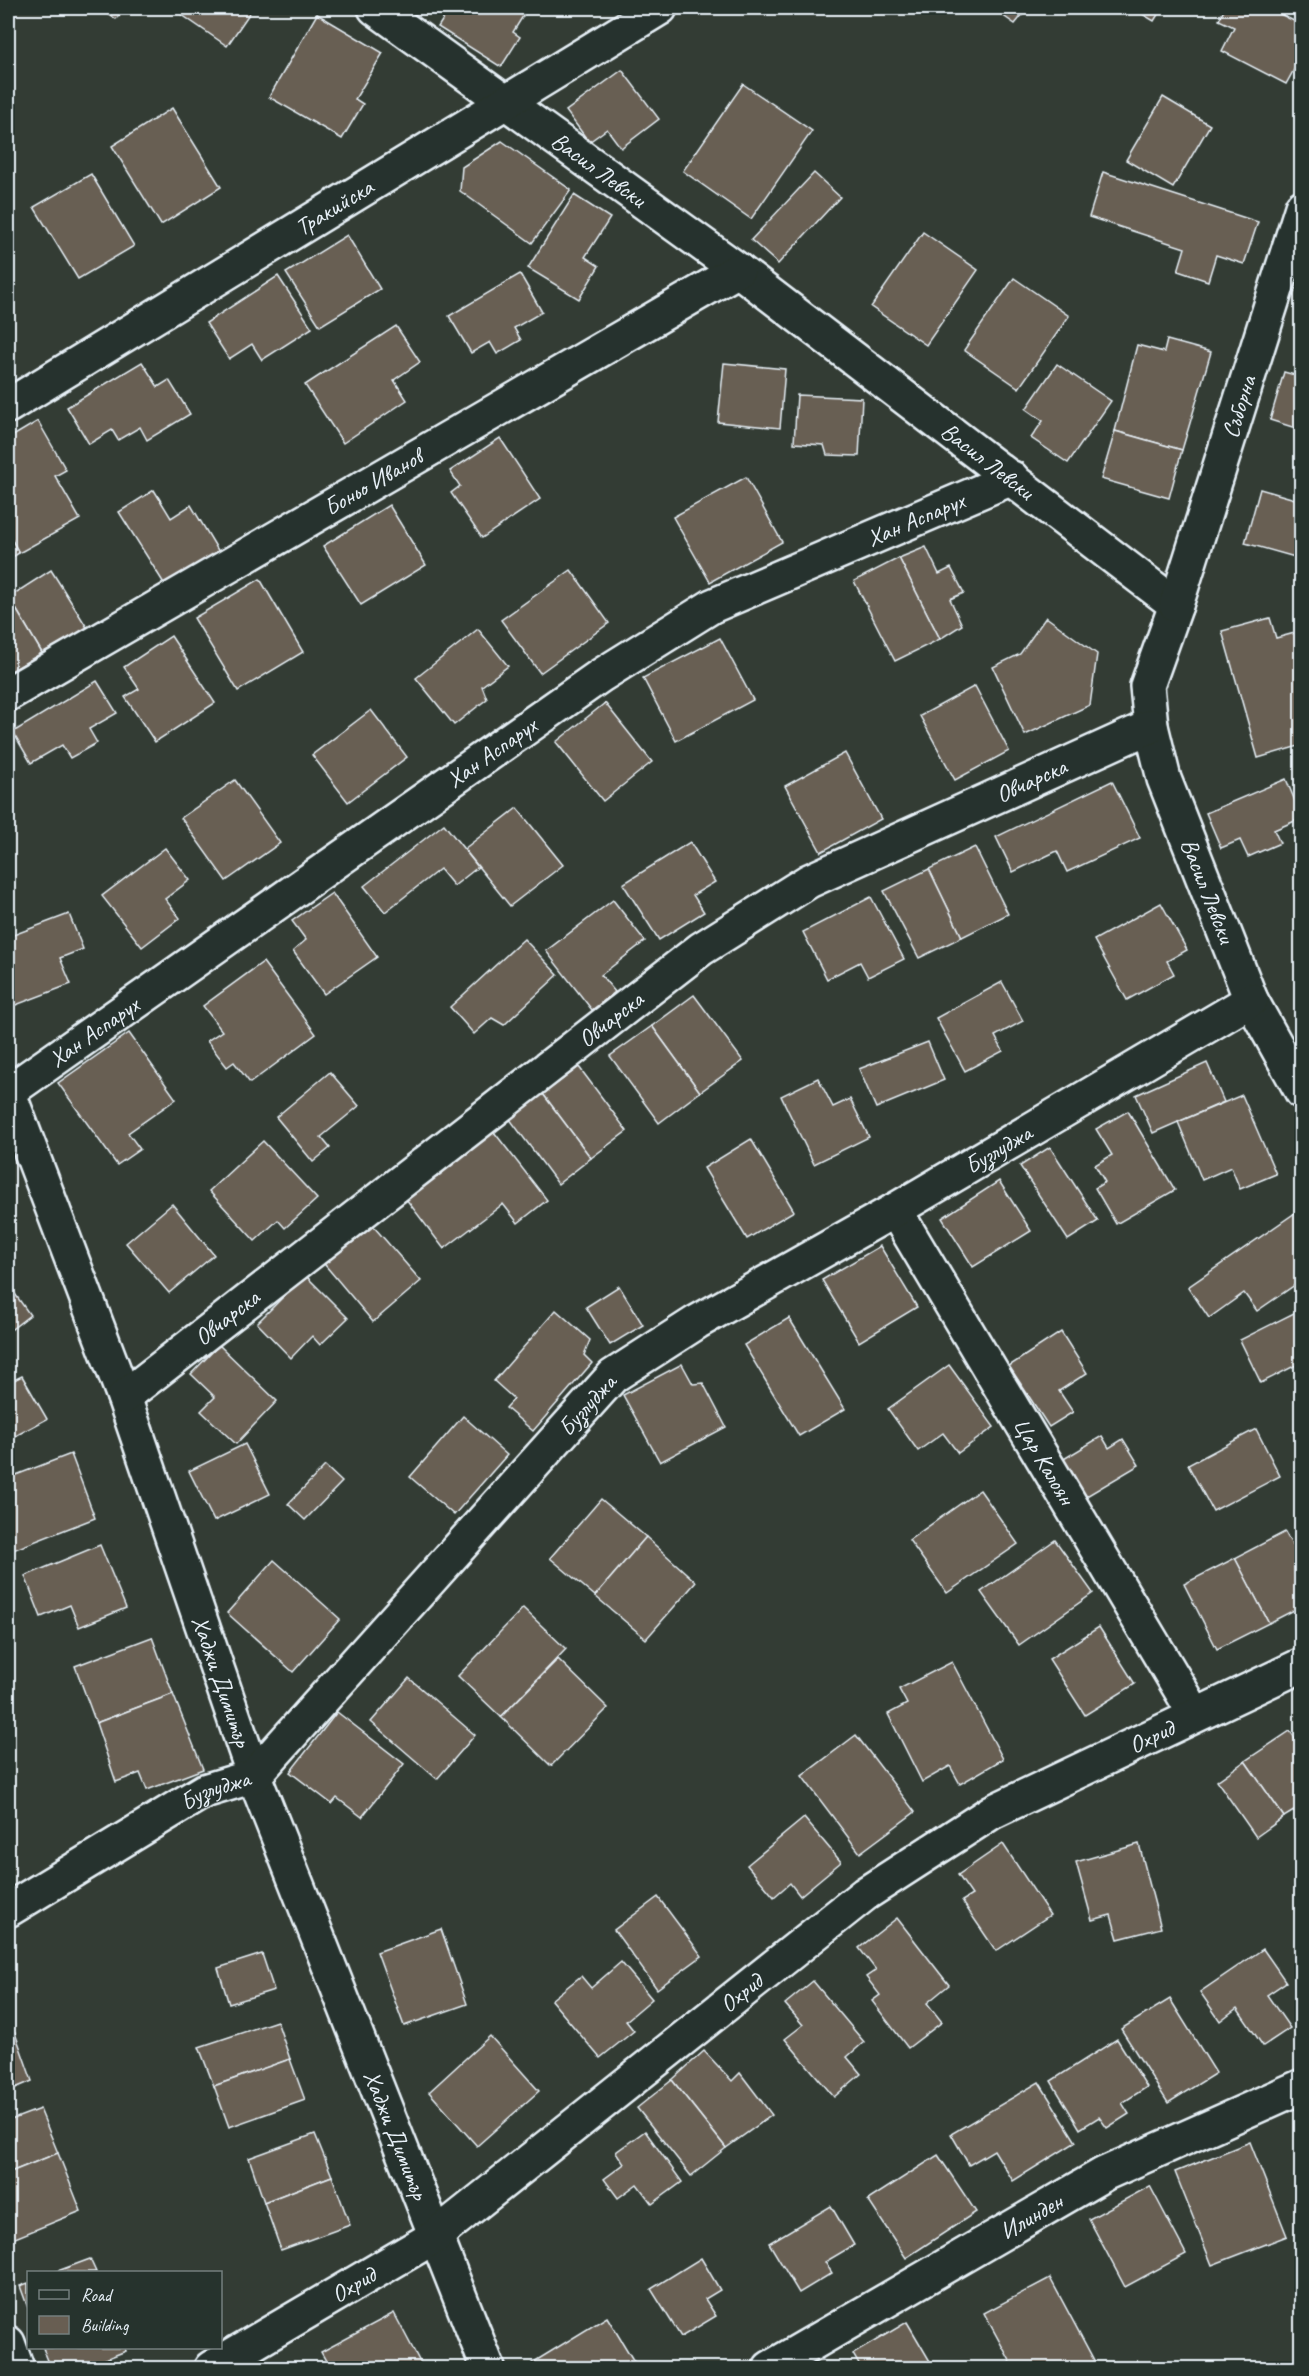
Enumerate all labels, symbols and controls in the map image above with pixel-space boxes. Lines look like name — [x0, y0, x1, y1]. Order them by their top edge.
street label: Васил Левски — [546, 125, 654, 215]
street label: Тракийска — [290, 171, 380, 242]
street label: Съборна — [1215, 370, 1263, 442]
street label: Васил Левски — [935, 416, 1042, 507]
street label: Боньо Иванов — [318, 440, 431, 522]
street label: Хан Аспарух — [862, 484, 971, 553]
street label: Хан Аспарух — [441, 709, 544, 794]
street label: Овчарска — [991, 751, 1072, 809]
street label: Васил Левски — [1174, 834, 1243, 949]
street label: Овчарска — [572, 984, 650, 1054]
street label: Хан Аспарух — [43, 989, 146, 1074]
street label: Бузлуджа — [959, 1117, 1039, 1181]
street label: Овчарска — [188, 1282, 266, 1352]
street label: Бузлуджа — [551, 1366, 624, 1442]
street label: Цар Калоян — [1007, 1412, 1083, 1512]
street label: Хаджи Димитър — [185, 1612, 258, 1752]
street label: Охрид — [1124, 1712, 1182, 1760]
street label: Бузлуджа — [174, 1762, 256, 1817]
street label: Охрид — [713, 1964, 771, 2019]
street label: Хаджи Димитър — [357, 2066, 435, 2205]
street label: Илинден — [994, 2185, 1070, 2246]
street label: Охрид — [326, 2258, 384, 2309]
legend — [27, 2271, 222, 2349]
text: Road — [81, 2284, 114, 2306]
text: Building — [81, 2314, 130, 2336]

